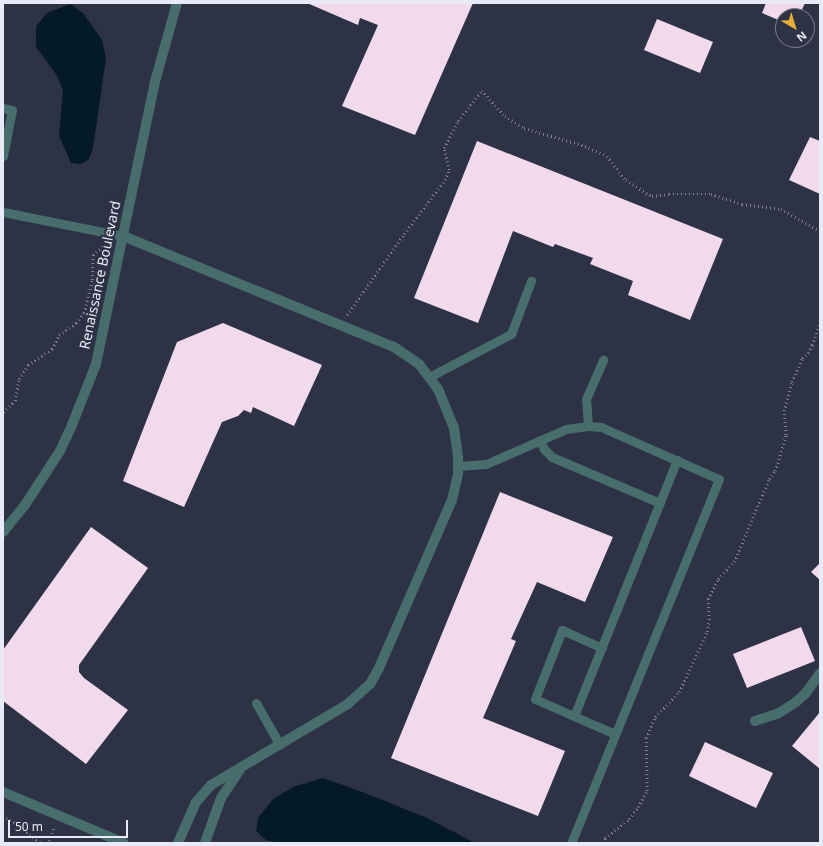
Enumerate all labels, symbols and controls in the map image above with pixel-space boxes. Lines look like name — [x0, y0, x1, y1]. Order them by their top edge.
north arrow — [775, 8, 815, 48]
text: N — [794, 28, 810, 46]
street label: Renaissance Boulevard — [76, 199, 124, 351]
scale bar — [10, 812, 130, 838]
text: 50 m — [15, 818, 43, 835]

